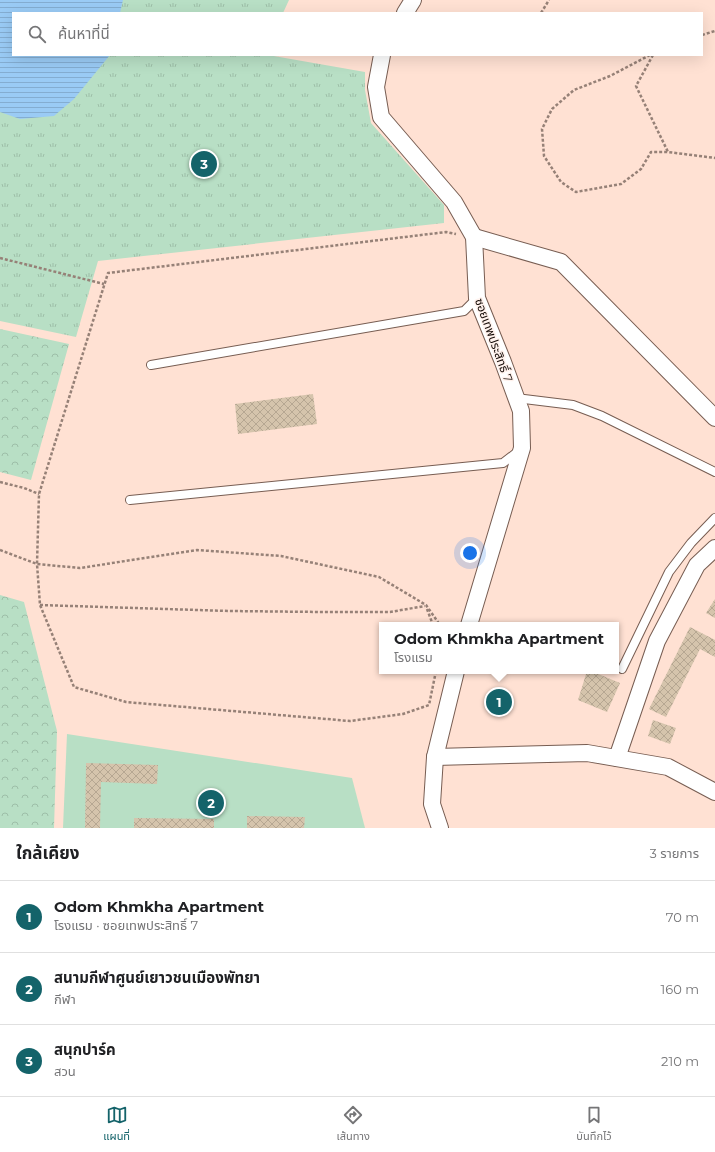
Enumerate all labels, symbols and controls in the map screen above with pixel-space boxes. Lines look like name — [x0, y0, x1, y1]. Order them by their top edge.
search box — [12, 12, 703, 56]
icon: search — [26, 23, 48, 45]
text: ค้นหาที่นี่ — [58, 24, 110, 43]
pin: 3 — [191, 149, 217, 179]
street label: ซอยเทพประสิทธิ์ 7 — [472, 296, 516, 384]
your location — [460, 543, 480, 563]
popup — [379, 622, 619, 674]
text: Odom Khmkha Apartment — [394, 629, 604, 648]
text: โรงแรม — [394, 649, 433, 665]
pin: 1 — [486, 687, 512, 717]
pin: 2 — [198, 788, 224, 818]
text: ใกล้เคียง — [16, 843, 79, 863]
text: 3 รายการ — [649, 845, 699, 861]
text: Odom Khmkha Apartment — [54, 897, 264, 916]
text: 1 — [26, 909, 32, 925]
text: 70 m — [666, 909, 699, 925]
text: โรงแรม · ซอยเทพประสิทธิ์ 7 — [54, 917, 198, 933]
text: สนามกีฬาศูนย์เยาวชนเมืองพัทยา — [54, 968, 260, 987]
text: 2 — [25, 981, 33, 997]
text: 160 m — [661, 981, 699, 997]
text: กีฬา — [54, 991, 76, 1007]
text: สนุกปาร์ค — [54, 1040, 116, 1059]
text: 3 — [25, 1053, 33, 1069]
text: 210 m — [661, 1053, 699, 1069]
text: สวน — [54, 1063, 76, 1079]
tab: แผนที่ — [103, 1104, 130, 1145]
tab: เส้นทาง — [337, 1104, 370, 1145]
tab: บันทึกไว้ — [576, 1104, 612, 1145]

